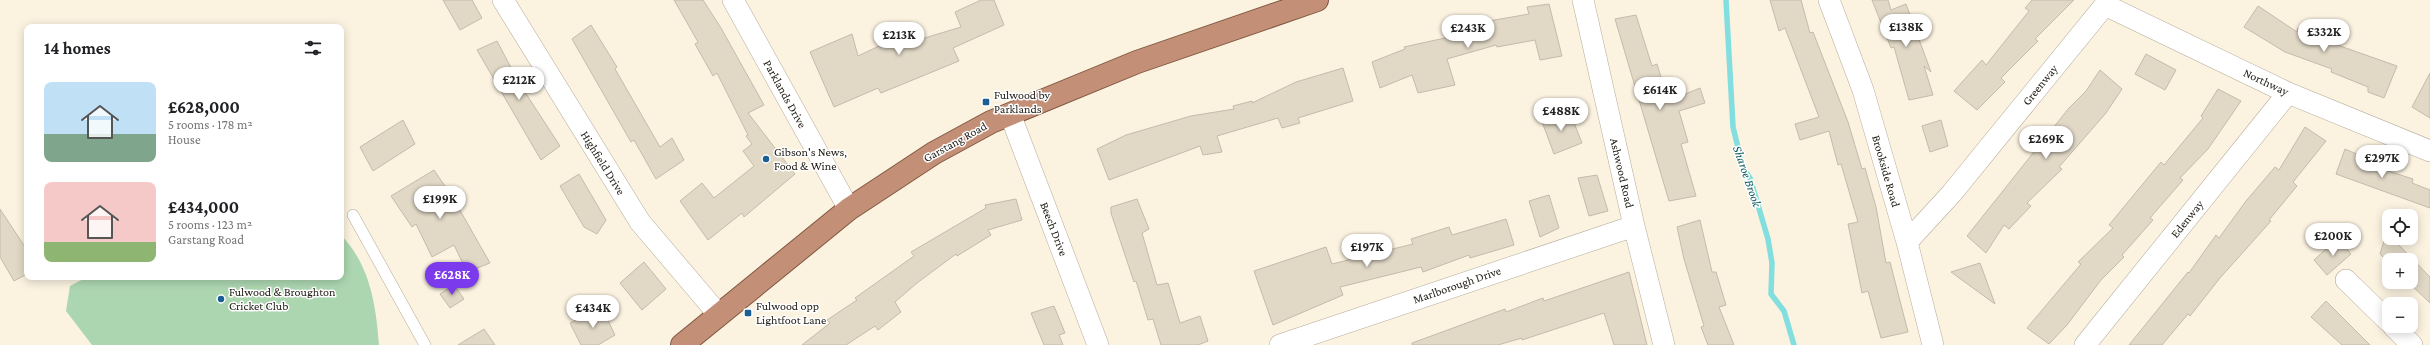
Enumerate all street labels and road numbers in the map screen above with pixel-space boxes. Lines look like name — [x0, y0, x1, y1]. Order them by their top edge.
street label: Parklands Drive — [760, 57, 810, 131]
street label: Greenway — [2019, 61, 2061, 108]
street label: Northway — [2241, 65, 2291, 99]
street label: Garstang Road — [921, 118, 990, 165]
street label: Highfield Drive — [578, 128, 628, 198]
street label: Brookside Road — [1869, 133, 1903, 209]
street label: Ashwood Road — [1607, 137, 1637, 210]
street label: Edenway — [2168, 197, 2207, 241]
street label: Beech Drive — [1037, 200, 1071, 258]
street label: Marlborough Drive — [1411, 263, 1503, 307]

